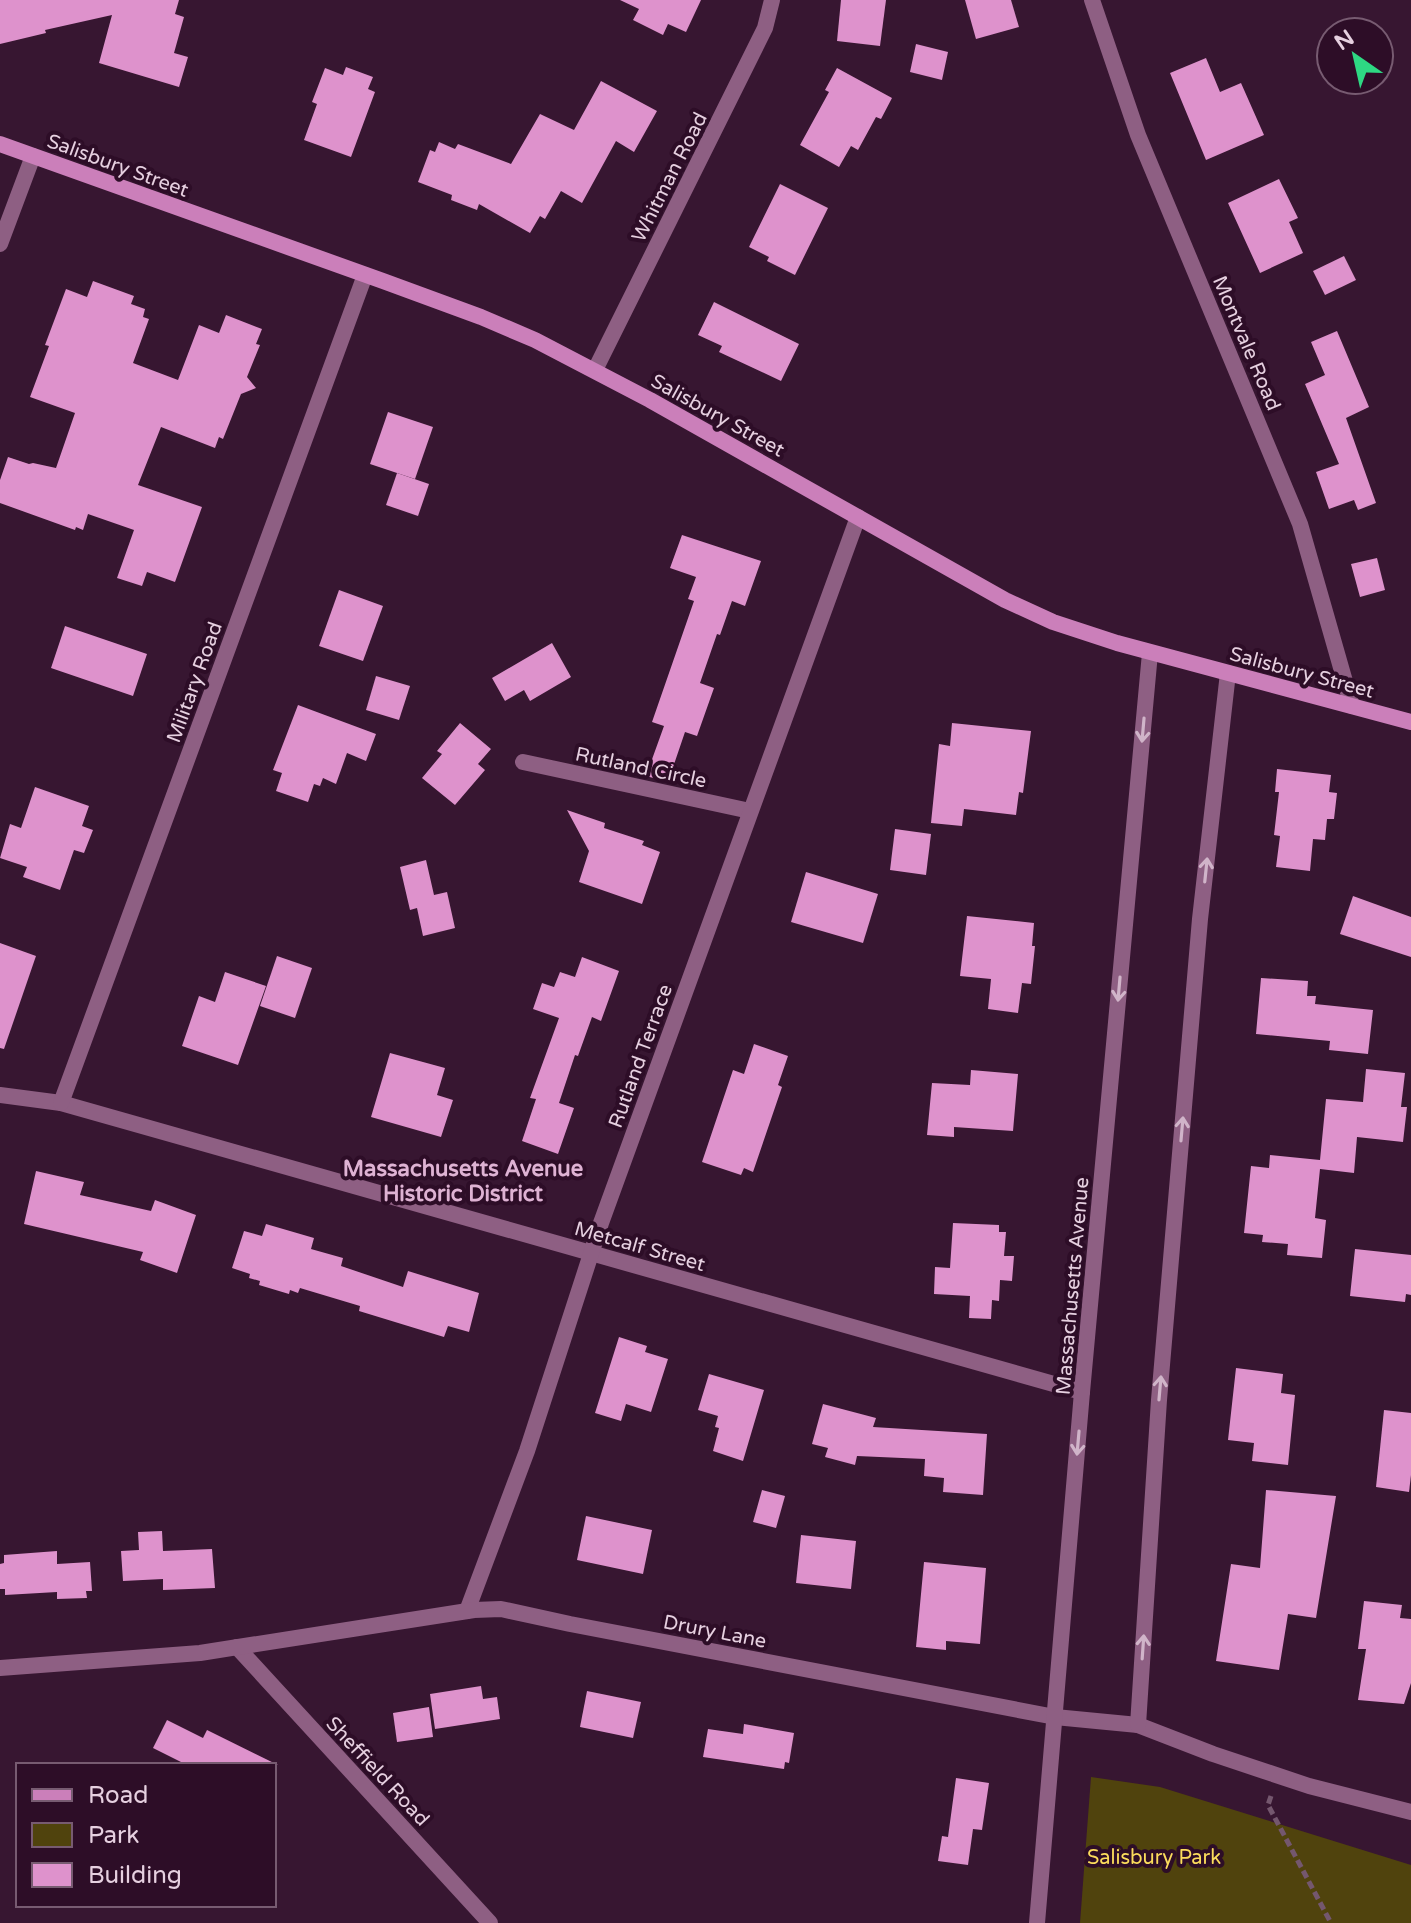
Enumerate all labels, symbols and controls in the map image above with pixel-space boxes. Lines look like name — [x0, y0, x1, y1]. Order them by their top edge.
north arrow — [1315, 16, 1395, 96]
text: N — [1330, 25, 1359, 56]
street label: Whitman Road — [627, 109, 713, 246]
street label: Salisbury Street — [44, 129, 192, 203]
street label: Montvale Road — [1207, 272, 1285, 414]
street label: Salisbury Street — [647, 369, 789, 463]
street label: Military Road — [162, 619, 228, 746]
street label: Salisbury Street — [1227, 642, 1377, 704]
one-way arrow — [1135, 716, 1150, 743]
street label: Rutland Circle — [573, 742, 709, 794]
one-way arrow — [1198, 857, 1213, 884]
one-way arrow — [1112, 975, 1127, 1002]
street label: Rutland Terrace — [604, 981, 678, 1131]
one-way arrow — [1175, 1116, 1190, 1143]
district label: Massachusetts Avenue Historic District — [343, 1156, 583, 1207]
street label: Massachusetts Avenue — [1052, 1176, 1094, 1396]
street label: Metcalf Street — [572, 1217, 708, 1277]
one-way arrow — [1153, 1375, 1168, 1402]
one-way arrow — [1070, 1429, 1085, 1456]
street label: Drury Lane — [661, 1610, 768, 1654]
one-way arrow — [1136, 1634, 1151, 1661]
street label: Sheffield Road — [321, 1712, 434, 1831]
legend — [16, 1763, 276, 1907]
text: Road — [88, 1781, 148, 1810]
text: Park — [88, 1821, 139, 1850]
park label: Salisbury Park — [1087, 1846, 1221, 1870]
text: Building — [88, 1861, 182, 1890]

